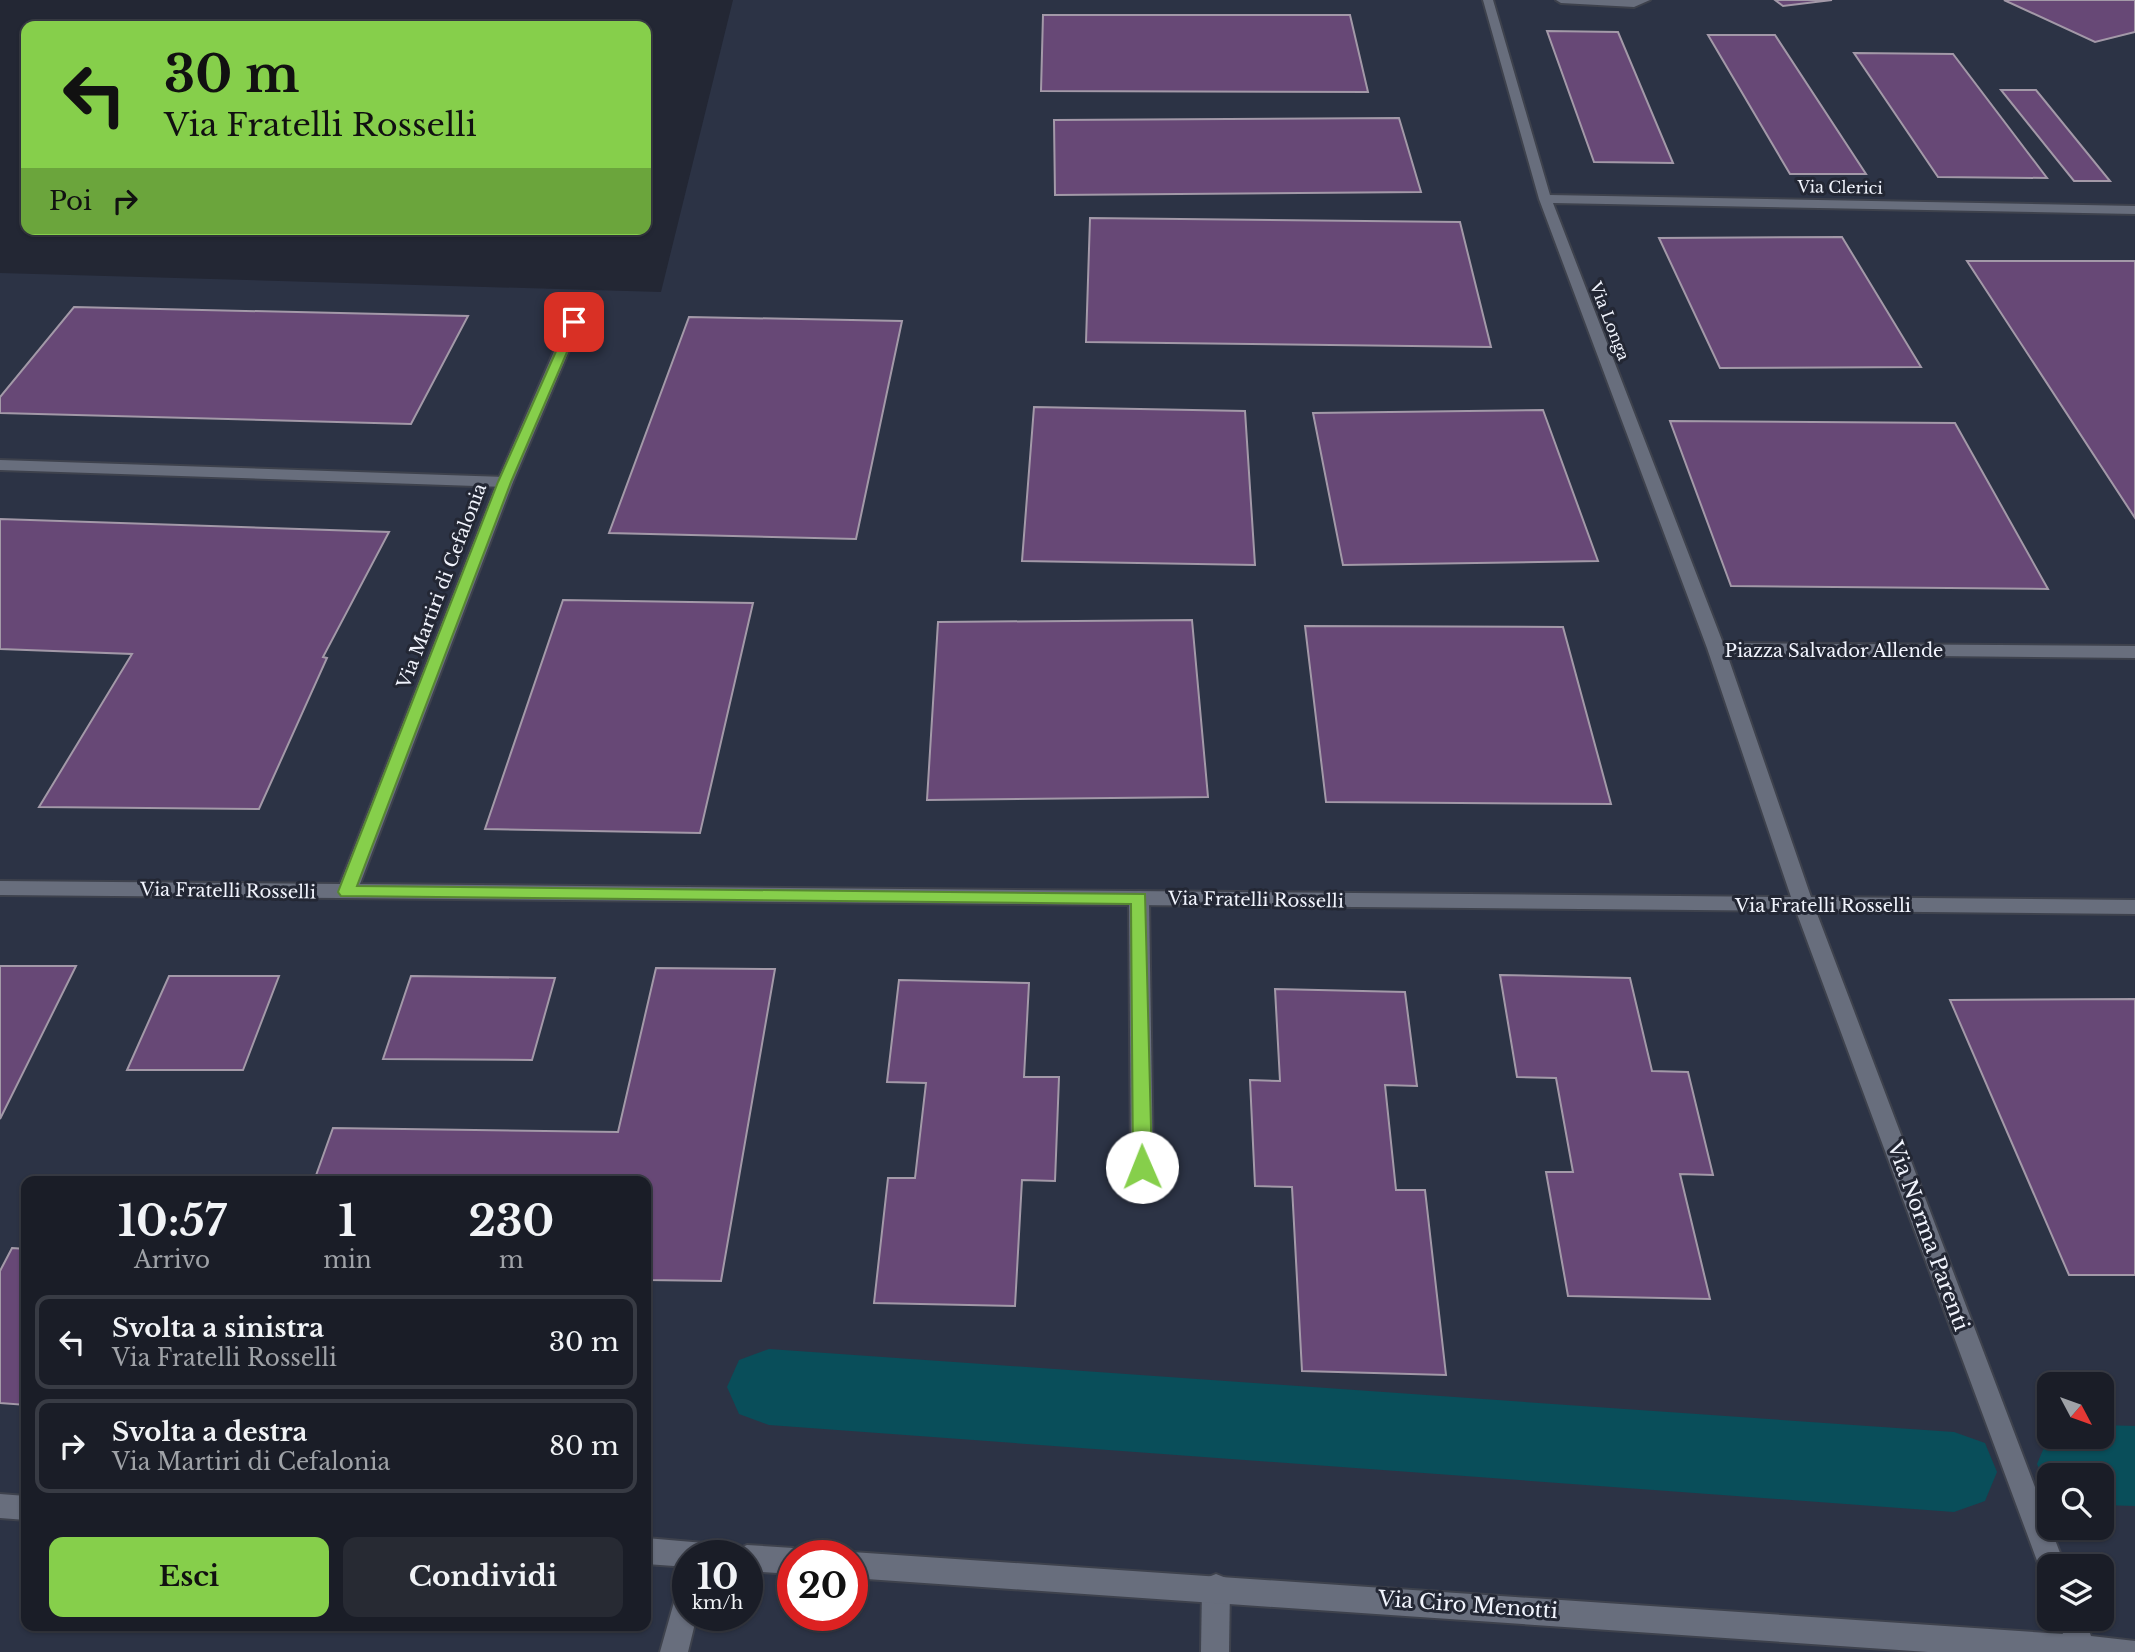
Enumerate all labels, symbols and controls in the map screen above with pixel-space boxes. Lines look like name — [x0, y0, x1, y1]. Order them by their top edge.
text: 30 m — [164, 44, 299, 105]
icon: left — [49, 49, 140, 140]
text: Via Fratelli Rosselli — [164, 105, 477, 145]
street label: Via Clerici — [1796, 176, 1883, 198]
icon: right — [106, 182, 144, 220]
text: Poi — [49, 185, 92, 217]
street label: Via Longa — [1585, 278, 1634, 363]
pin — [544, 292, 604, 352]
icon: arrive — [555, 303, 593, 341]
street label: Via Martiri di Cefalonia — [392, 480, 491, 693]
street label: Piazza Salvador Allende — [1725, 640, 1943, 662]
street label: Via Fratelli Rosselli — [139, 878, 316, 904]
street label: Via Fratelli Rosselli — [1167, 887, 1344, 913]
street label: Via Fratelli Rosselli — [1734, 895, 1911, 917]
position arrow — [1105, 1130, 1179, 1204]
street label: Via Norma Parenti — [1881, 1137, 1974, 1334]
text: 10:57 — [118, 1195, 226, 1247]
text: 1 — [338, 1195, 357, 1247]
text: 230 — [468, 1195, 554, 1247]
text: Arrivo — [134, 1246, 210, 1274]
text: min — [323, 1246, 372, 1274]
text: m — [499, 1246, 524, 1274]
text: Svolta a sinistra — [112, 1312, 324, 1344]
icon: left — [53, 1323, 91, 1361]
text: 30 m — [549, 1326, 619, 1358]
text: Via Fratelli Rosselli — [112, 1344, 337, 1372]
north arrow — [2037, 1372, 2114, 1449]
map controls — [2037, 1372, 2114, 1631]
text: Svolta a destra — [112, 1416, 308, 1448]
icon: right — [53, 1427, 91, 1465]
text: 80 m — [549, 1430, 619, 1462]
text: Via Martiri di Cefalonia — [112, 1448, 390, 1476]
button: search — [2037, 1463, 2114, 1540]
button: Esci — [49, 1537, 329, 1617]
button: Condividi — [343, 1537, 623, 1617]
speed limit sign: 20 — [777, 1540, 868, 1631]
button: layers — [2037, 1554, 2114, 1631]
text: 10 — [697, 1555, 738, 1598]
street label: Via Ciro Menotti — [1376, 1586, 1559, 1624]
text: km/h — [692, 1592, 743, 1614]

